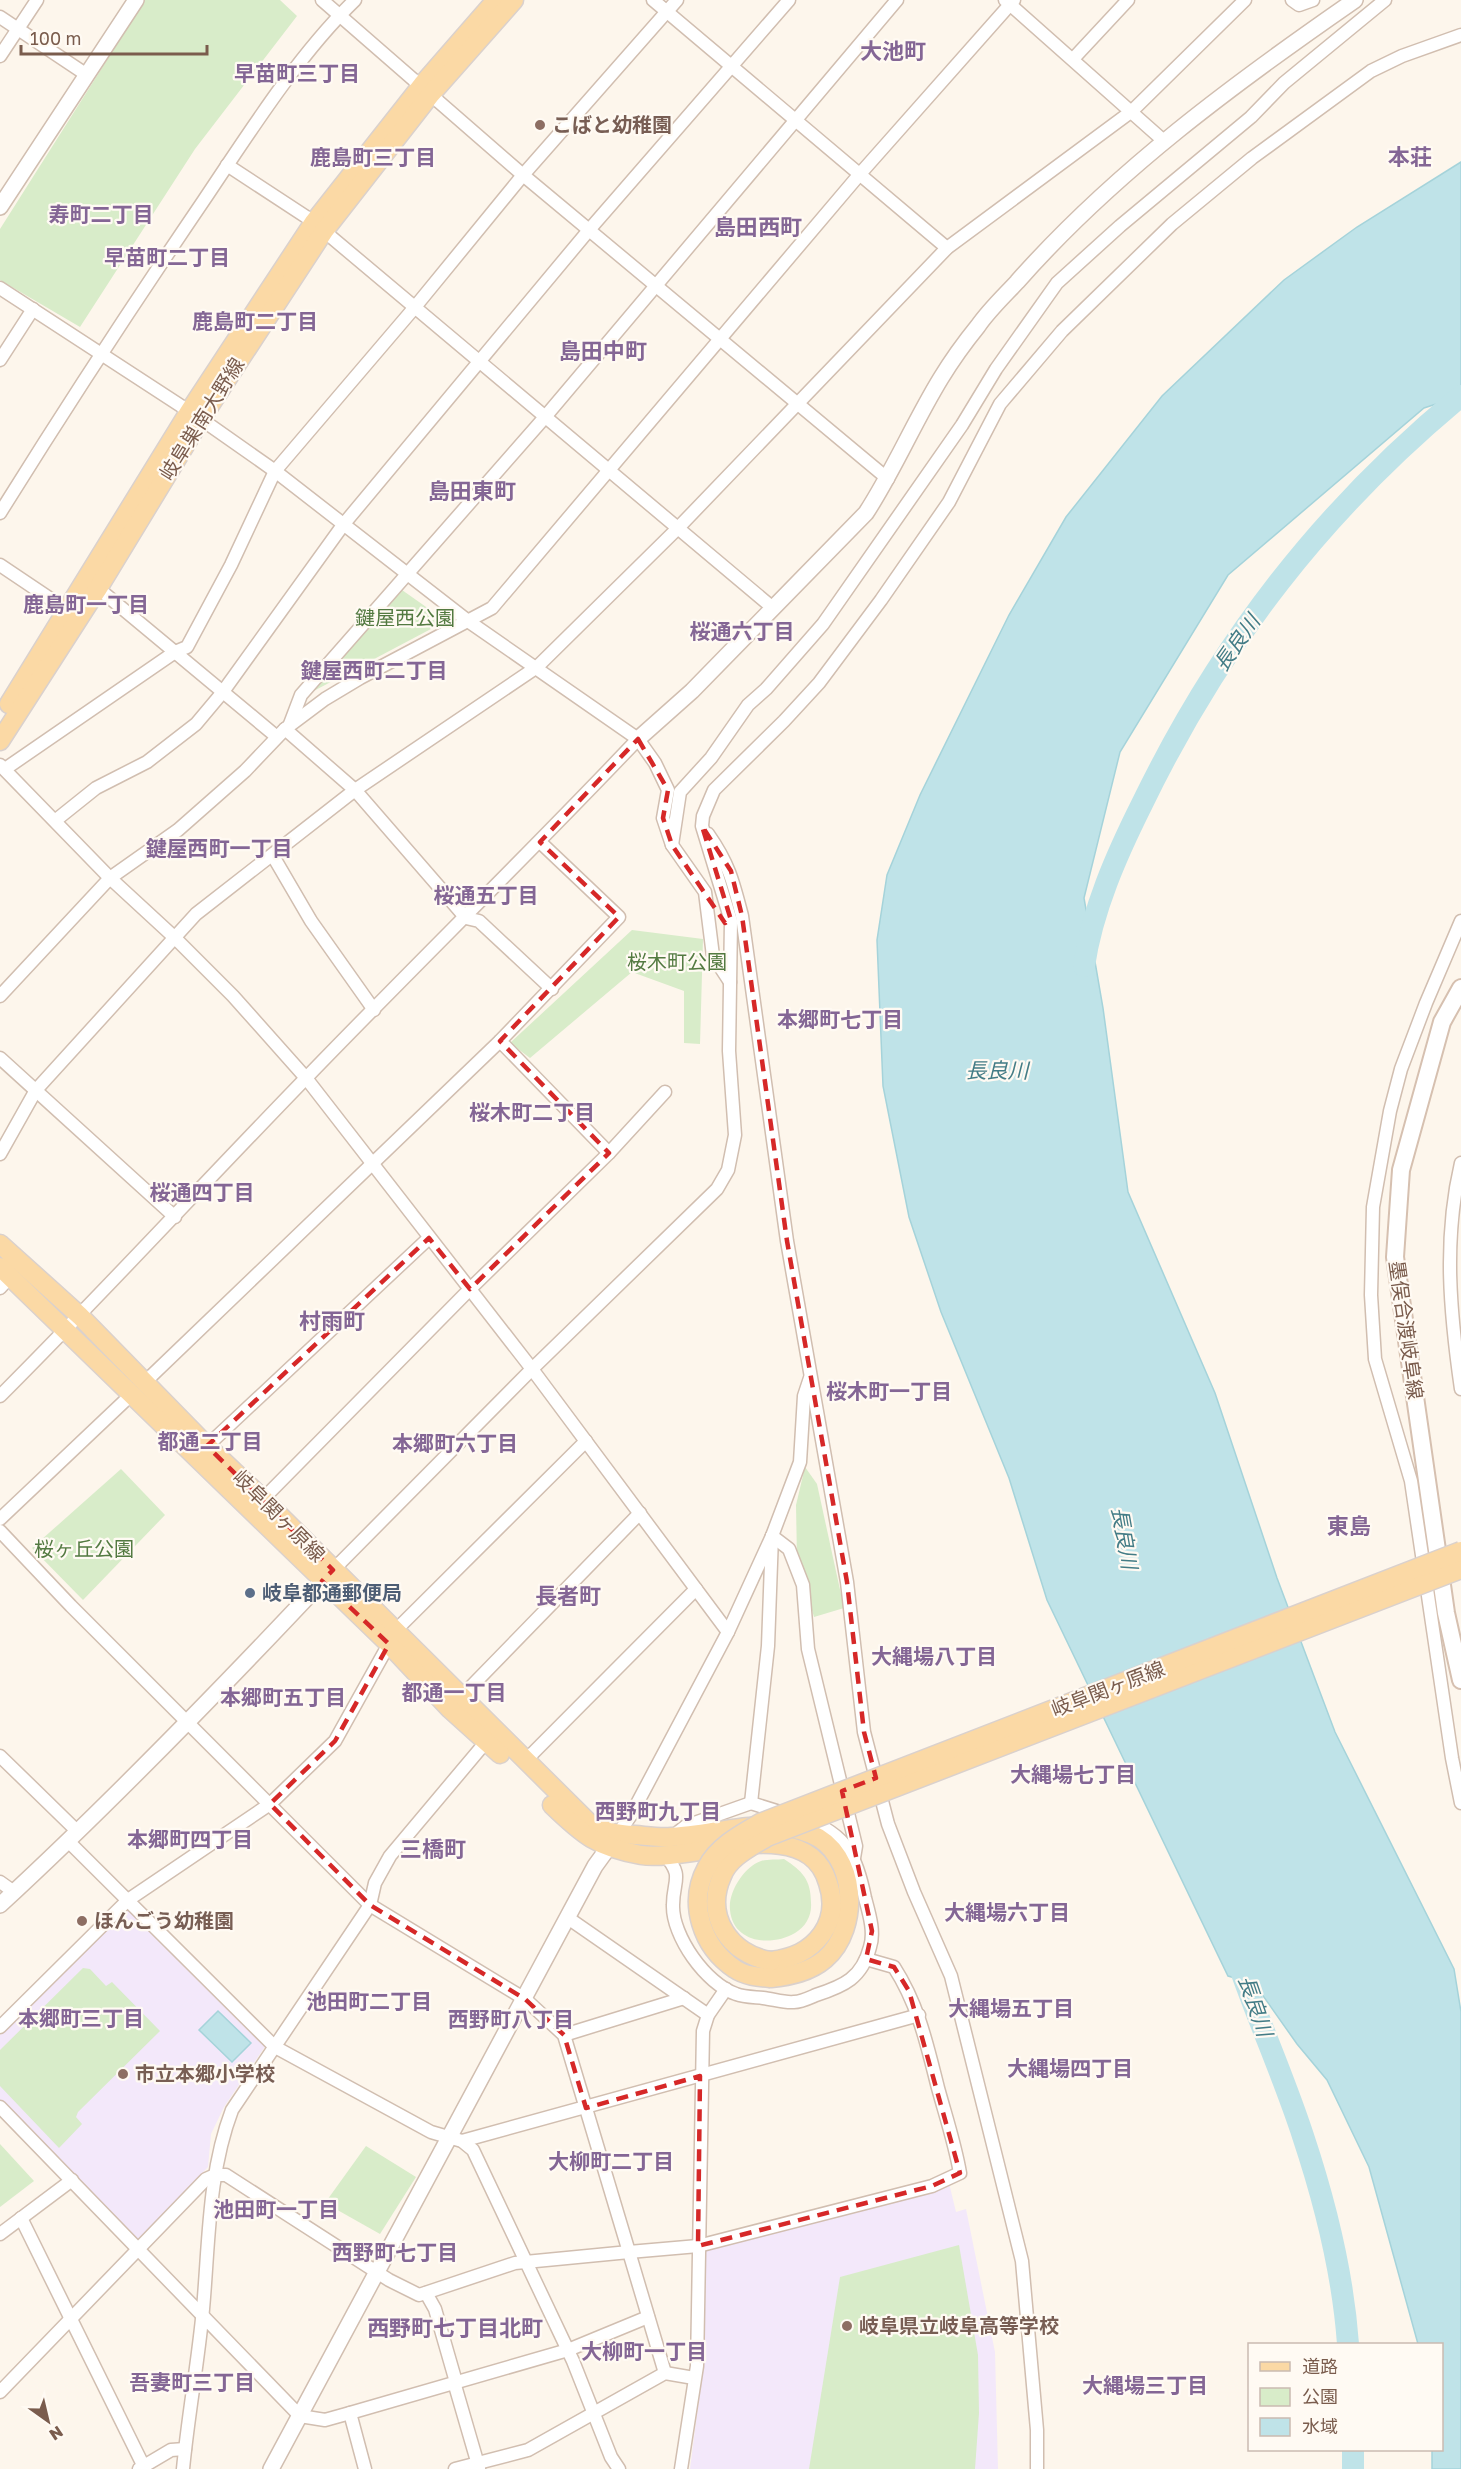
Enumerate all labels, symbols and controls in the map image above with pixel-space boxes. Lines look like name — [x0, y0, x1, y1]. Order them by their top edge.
scale bar — [21, 18, 207, 56]
text: 100 m — [30, 27, 81, 49]
district label: 大池町 — [860, 37, 926, 64]
district label: 早苗町三丁目 — [234, 60, 360, 86]
place label: こばと幼稚園 — [552, 112, 672, 136]
marker: こばと幼稚園 — [533, 118, 547, 132]
district label: 本荘 — [1388, 143, 1432, 170]
district label: 鹿島町三丁目 — [310, 144, 436, 170]
district label: 寿町二丁目 — [49, 201, 154, 227]
district label: 島田西町 — [714, 213, 802, 240]
district label: 早苗町二丁目 — [104, 244, 230, 270]
district label: 鹿島町二丁目 — [192, 308, 318, 334]
district label: 島田中町 — [559, 337, 647, 364]
street label: 岐阜巣南大野線 — [154, 353, 248, 484]
district label: 島田東町 — [428, 477, 516, 504]
district label: 鹿島町一丁目 — [23, 591, 149, 617]
park label: 鍵屋西公園 — [355, 605, 455, 629]
water label: 長良川 — [1207, 608, 1266, 676]
district label: 桜通六丁目 — [690, 618, 795, 644]
district label: 鍵屋西町二丁目 — [301, 657, 448, 683]
district label: 鍵屋西町一丁目 — [146, 835, 293, 861]
district label: 桜通五丁目 — [434, 882, 539, 908]
park label: 桜木町公園 — [627, 949, 727, 973]
district label: 本郷町七丁目 — [777, 1006, 903, 1032]
water label: 長良川 — [966, 1057, 1030, 1083]
district label: 桜木町二丁目 — [469, 1099, 595, 1125]
district label: 桜通四丁目 — [150, 1179, 255, 1205]
street label: 墨俣合渡岐阜線 — [1385, 1259, 1429, 1401]
district label: 村雨町 — [299, 1307, 365, 1334]
district label: 桜木町一丁目 — [826, 1378, 952, 1404]
district label: 都通二丁目 — [158, 1428, 263, 1454]
district label: 本郷町六丁目 — [392, 1430, 518, 1456]
street label: 岐阜関ヶ原線 — [229, 1464, 331, 1566]
water label: 長良川 — [1107, 1505, 1144, 1573]
district label: 東島 — [1327, 1512, 1371, 1539]
park label: 桜ヶ丘公園 — [34, 1536, 134, 1560]
place label: 岐阜都通郵便局 — [262, 1580, 402, 1604]
district label: 長者町 — [535, 1582, 601, 1609]
marker: 岐阜都通郵便局 — [243, 1586, 257, 1600]
district label: 大縄場八丁目 — [871, 1643, 997, 1669]
street label: 岐阜関ヶ原線 — [1047, 1655, 1168, 1721]
district label: 都通一丁目 — [402, 1679, 507, 1705]
district label: 本郷町五丁目 — [220, 1684, 346, 1710]
district label: 大縄場七丁目 — [1010, 1761, 1136, 1787]
district label: 西野町九丁目 — [595, 1798, 721, 1824]
district label: 本郷町四丁目 — [127, 1826, 253, 1852]
district label: 三橋町 — [400, 1835, 466, 1862]
district label: 大縄場六丁目 — [944, 1899, 1070, 1925]
place label: ほんごう幼稚園 — [94, 1908, 234, 1932]
marker: ほんごう幼稚園 — [75, 1914, 89, 1928]
water label: 長良川 — [1233, 1972, 1279, 2042]
district label: 池田町二丁目 — [306, 1988, 432, 2014]
district label: 大縄場五丁目 — [948, 1995, 1074, 2021]
district label: 本郷町三丁目 — [18, 2005, 144, 2031]
district label: 西野町八丁目 — [448, 2006, 574, 2032]
district label: 大縄場四丁目 — [1007, 2055, 1133, 2081]
place label: 市立本郷小学校 — [135, 2061, 275, 2085]
marker: 市立本郷小学校 — [116, 2067, 130, 2081]
district label: 大柳町二丁目 — [548, 2148, 674, 2174]
district label: 池田町一丁目 — [213, 2196, 339, 2222]
district label: 西野町七丁目 — [332, 2239, 458, 2265]
place label: 岐阜県立岐阜高等学校 — [859, 2313, 1059, 2337]
district label: 西野町七丁目北町 — [367, 2314, 543, 2341]
marker: 岐阜県立岐阜高等学校 — [840, 2319, 854, 2333]
district label: 大柳町一丁目 — [581, 2338, 707, 2364]
legend — [1248, 2343, 1443, 2451]
text: 道路 — [1302, 2355, 1338, 2377]
district label: 吾妻町三丁目 — [129, 2369, 255, 2395]
district label: 大縄場三丁目 — [1082, 2372, 1208, 2398]
text: 公園 — [1302, 2385, 1338, 2407]
north arrow — [18, 2391, 78, 2451]
text: 水域 — [1302, 2415, 1338, 2437]
text: N — [46, 2422, 67, 2445]

